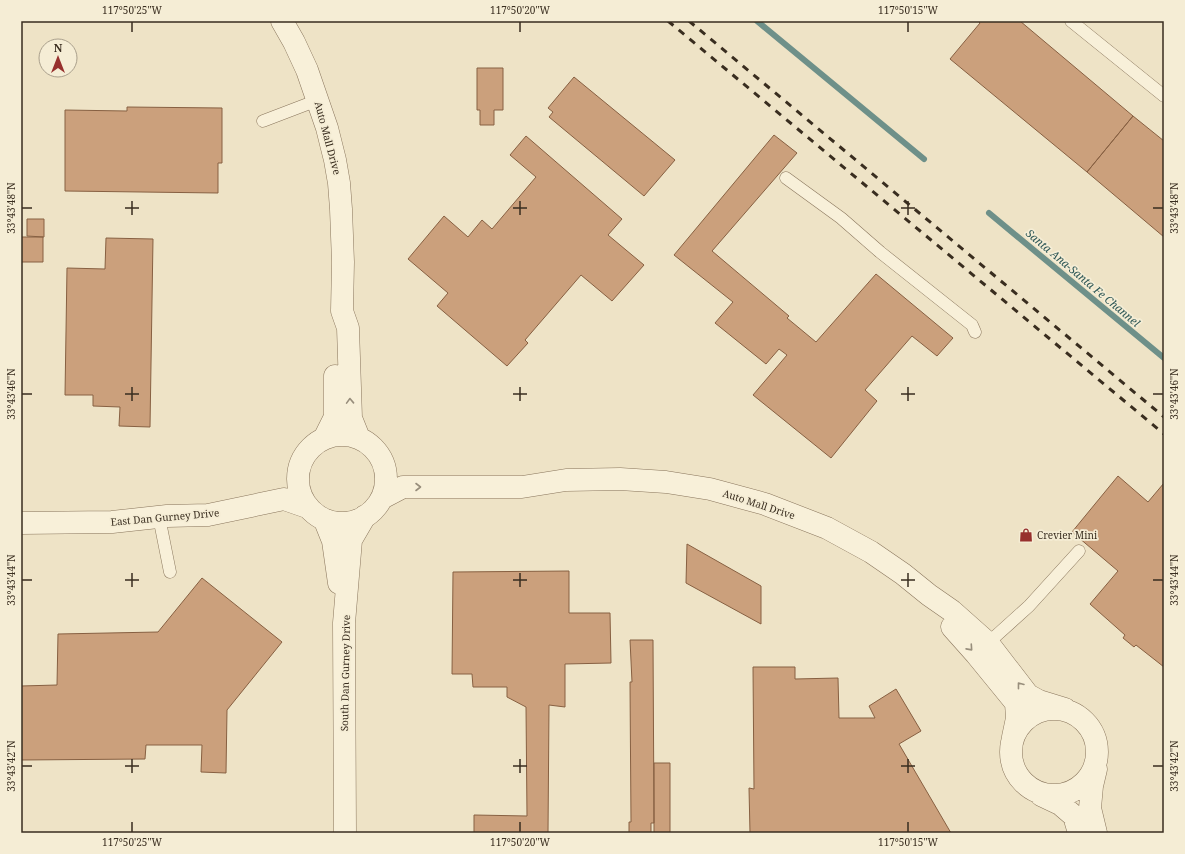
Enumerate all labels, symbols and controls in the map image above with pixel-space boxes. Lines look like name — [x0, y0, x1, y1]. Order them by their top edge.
text: 117°50'25"W — [102, 3, 162, 17]
text: 117°50'20"W — [490, 3, 550, 17]
text: 117°50'15"W — [878, 3, 938, 17]
north arrow — [38, 38, 78, 78]
text: N — [54, 40, 63, 55]
street label: Auto Mall Drive — [312, 100, 344, 176]
text: 33°43'48"N — [4, 182, 18, 234]
text: 33°43'48"N — [1167, 182, 1181, 234]
water label: Santa Ana-Santa Fe Channel — [1023, 225, 1144, 330]
text: 33°43'46"N — [4, 368, 18, 420]
text: 33°43'46"N — [1167, 368, 1181, 420]
one-way arrow — [346, 398, 355, 404]
one-way arrow — [415, 483, 421, 491]
street label: Auto Mall Drive — [721, 486, 797, 522]
street label: East Dan Gurney Drive — [110, 505, 220, 529]
shop icon: Crevier Mini — [1018, 527, 1034, 543]
place label: Crevier Mini — [1037, 528, 1098, 542]
text: 33°43'44"N — [4, 554, 18, 606]
text: 33°43'44"N — [1167, 554, 1181, 606]
street label: South Dan Gurney Drive — [337, 615, 353, 731]
one-way arrow — [966, 643, 973, 651]
one-way arrow — [1018, 682, 1025, 689]
text: 33°43'42"N — [4, 740, 18, 792]
text: 33°43'42"N — [1167, 740, 1181, 792]
text: 117°50'25"W — [102, 835, 162, 849]
text: 117°50'20"W — [490, 835, 550, 849]
text: 117°50'15"W — [878, 835, 938, 849]

